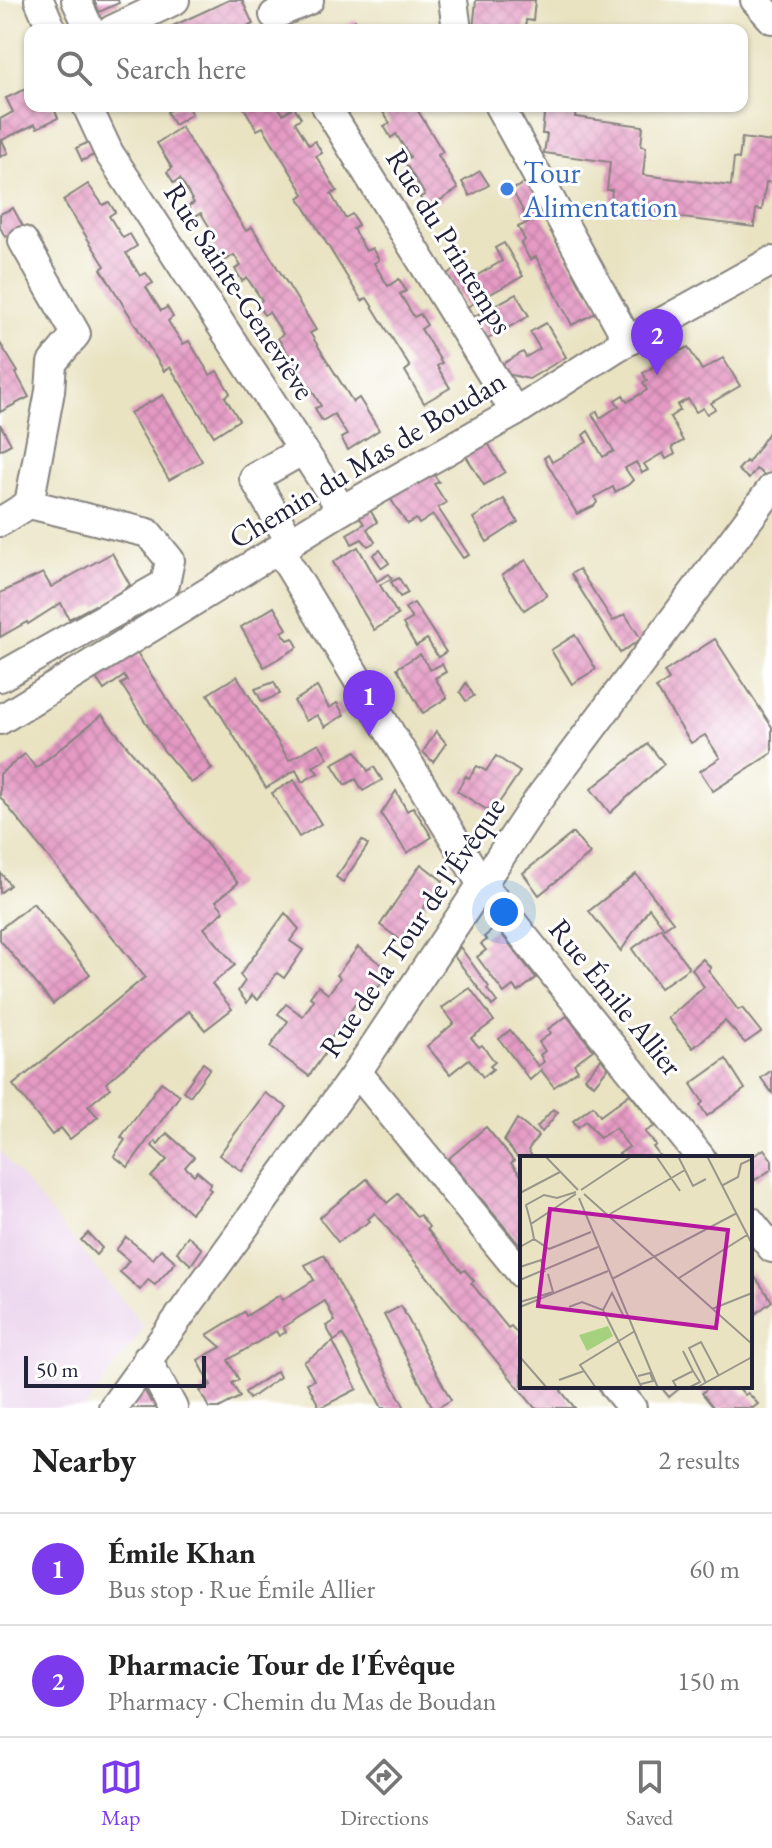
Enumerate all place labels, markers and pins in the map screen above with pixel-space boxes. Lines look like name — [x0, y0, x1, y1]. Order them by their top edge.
place label: Tour Alimentation — [522, 153, 678, 226]
marker: Tour Alimentation — [498, 180, 516, 198]
pin: 2 — [631, 309, 683, 375]
pin: 1 — [343, 670, 395, 736]

